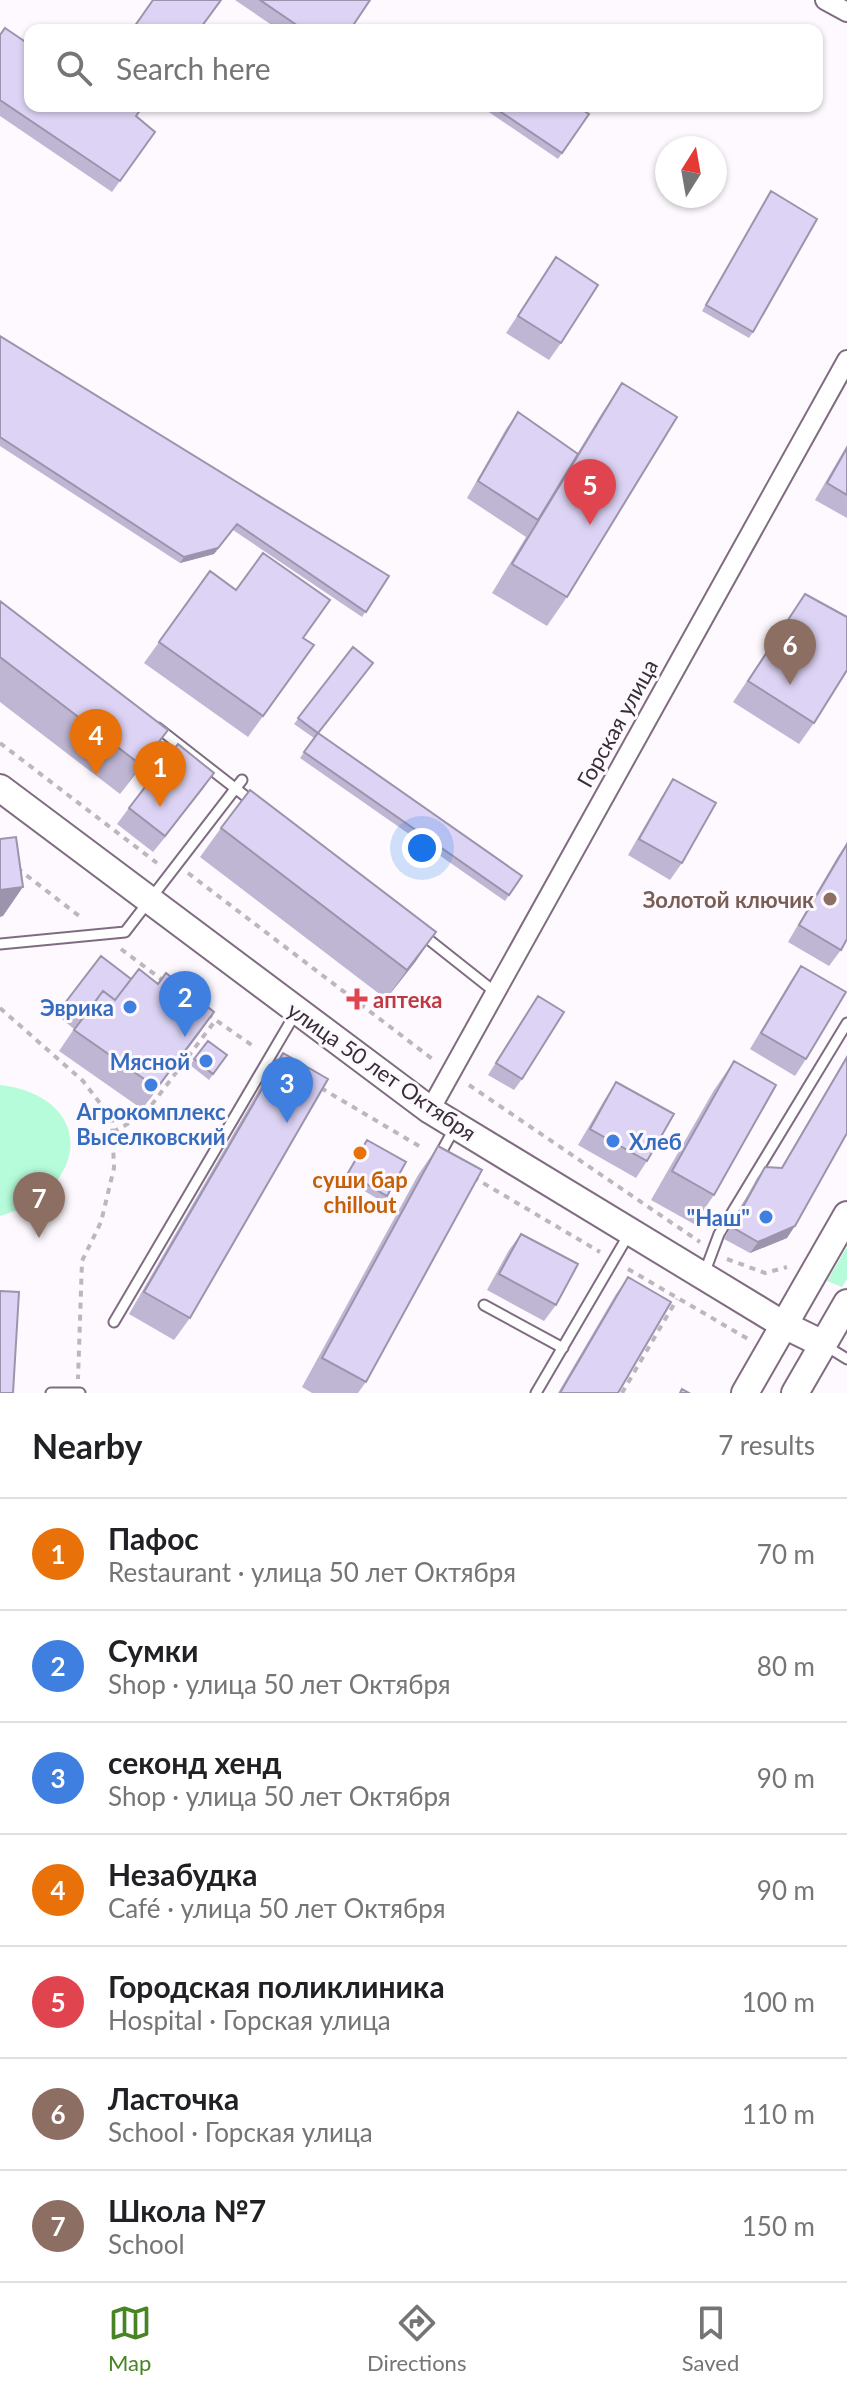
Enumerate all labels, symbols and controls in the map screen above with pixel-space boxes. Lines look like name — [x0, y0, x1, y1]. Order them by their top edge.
search box — [24, 24, 823, 112]
icon: search — [52, 46, 96, 90]
text: Search here — [116, 50, 271, 86]
north arrow — [655, 136, 727, 208]
pin: 5 — [564, 459, 616, 525]
pin: 6 — [764, 619, 816, 685]
street label: Горская улица — [571, 654, 663, 792]
pin: 4 — [70, 709, 122, 775]
pin: 1 — [134, 741, 186, 807]
your location — [402, 828, 442, 868]
place label: Золотой ключик — [643, 886, 814, 913]
marker: Золотой ключик — [821, 890, 839, 908]
pin: 2 — [159, 971, 211, 1037]
place label: аптека — [373, 986, 443, 1013]
marker: аптека — [348, 990, 366, 1008]
place label: Эврика — [40, 994, 114, 1021]
street label: улица 50 лет Октября — [282, 996, 482, 1146]
marker: Эврика — [121, 998, 139, 1016]
place label: Мясной — [110, 1048, 190, 1075]
marker: Мясной — [197, 1052, 215, 1070]
pin: 3 — [261, 1057, 313, 1123]
marker: Агрокомплекс Выселковский — [142, 1076, 160, 1094]
place label: Агрокомплекс Выселковский — [75, 1098, 226, 1150]
place label: Хлеб — [629, 1128, 682, 1155]
marker: Хлеб — [604, 1132, 622, 1150]
marker: суши бар chillout — [351, 1144, 369, 1162]
place label: суши бар chillout — [312, 1166, 408, 1218]
pin: 7 — [13, 1172, 65, 1238]
place label: "Наш" — [686, 1204, 750, 1231]
marker: "Наш" — [757, 1208, 775, 1226]
text: Nearby — [32, 1425, 143, 1466]
text: 7 results — [718, 1429, 815, 1461]
text: Пафос — [108, 1520, 199, 1556]
text: 1 — [50, 1538, 66, 1570]
text: 70 m — [757, 1538, 815, 1570]
text: Restaurant · улица 50 лет Октября — [108, 1556, 516, 1588]
text: Сумки — [108, 1632, 198, 1668]
text: 2 — [50, 1650, 66, 1682]
text: 80 m — [757, 1650, 815, 1682]
text: Shop · улица 50 лет Октября — [108, 1668, 451, 1700]
text: секонд хенд — [108, 1744, 282, 1780]
text: 3 — [50, 1762, 66, 1794]
text: 90 m — [757, 1762, 815, 1794]
text: Shop · улица 50 лет Октября — [108, 1780, 451, 1812]
text: Незабудка — [108, 1856, 257, 1892]
text: 4 — [50, 1874, 66, 1906]
text: 90 m — [757, 1874, 815, 1906]
text: Café · улица 50 лет Октября — [108, 1892, 445, 1924]
text: Городская поликлиника — [108, 1968, 445, 2004]
text: 5 — [50, 1986, 66, 2018]
text: 100 m — [742, 1986, 815, 2018]
text: Hospital · Горская улица — [108, 2004, 391, 2036]
text: Ласточка — [108, 2080, 239, 2116]
text: 6 — [50, 2098, 66, 2130]
text: 110 m — [742, 2098, 815, 2130]
text: School · Горская улица — [108, 2116, 373, 2148]
text: Школа №7 — [108, 2192, 266, 2228]
text: 7 — [50, 2210, 66, 2242]
text: 150 m — [742, 2210, 815, 2242]
text: School — [108, 2228, 185, 2260]
tab: Map — [108, 2301, 152, 2376]
tab: Directions — [367, 2301, 466, 2376]
tab: Saved — [682, 2301, 739, 2376]

